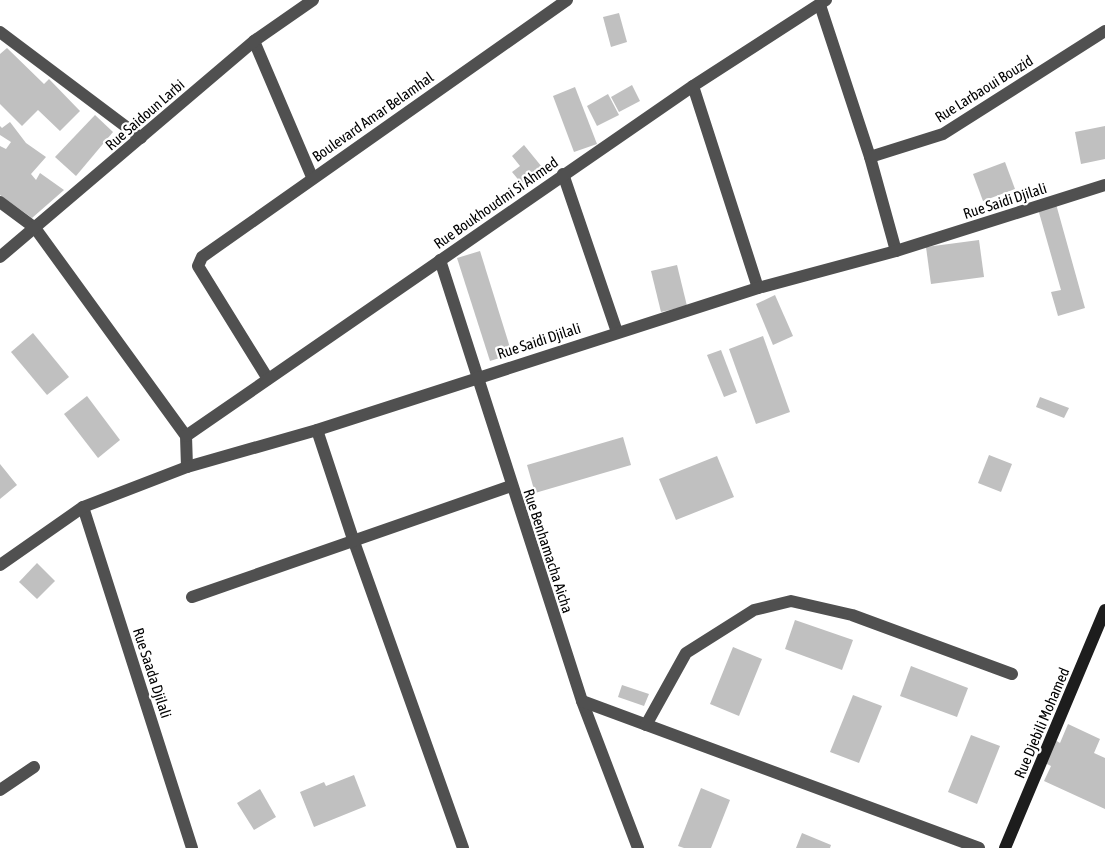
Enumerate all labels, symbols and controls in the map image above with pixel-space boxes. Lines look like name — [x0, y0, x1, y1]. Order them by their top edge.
street label: Rue Larbaoui Bouzid — [932, 52, 1036, 125]
street label: Boulevard Amar Belamhal — [309, 68, 437, 165]
street label: Rue Saidoun Larbi — [102, 76, 188, 153]
street label: Rue Boukhoudmi Si Ahmed — [430, 153, 561, 252]
street label: Rue Saidi Djilali — [961, 179, 1049, 222]
street label: Rue Saidi Djilali — [495, 319, 583, 362]
street label: Rue Benhamacha Aicha — [520, 487, 577, 615]
street label: Rue Saada Djilali — [130, 626, 175, 720]
street label: Rue Djebili Mohamed — [1011, 665, 1072, 781]

